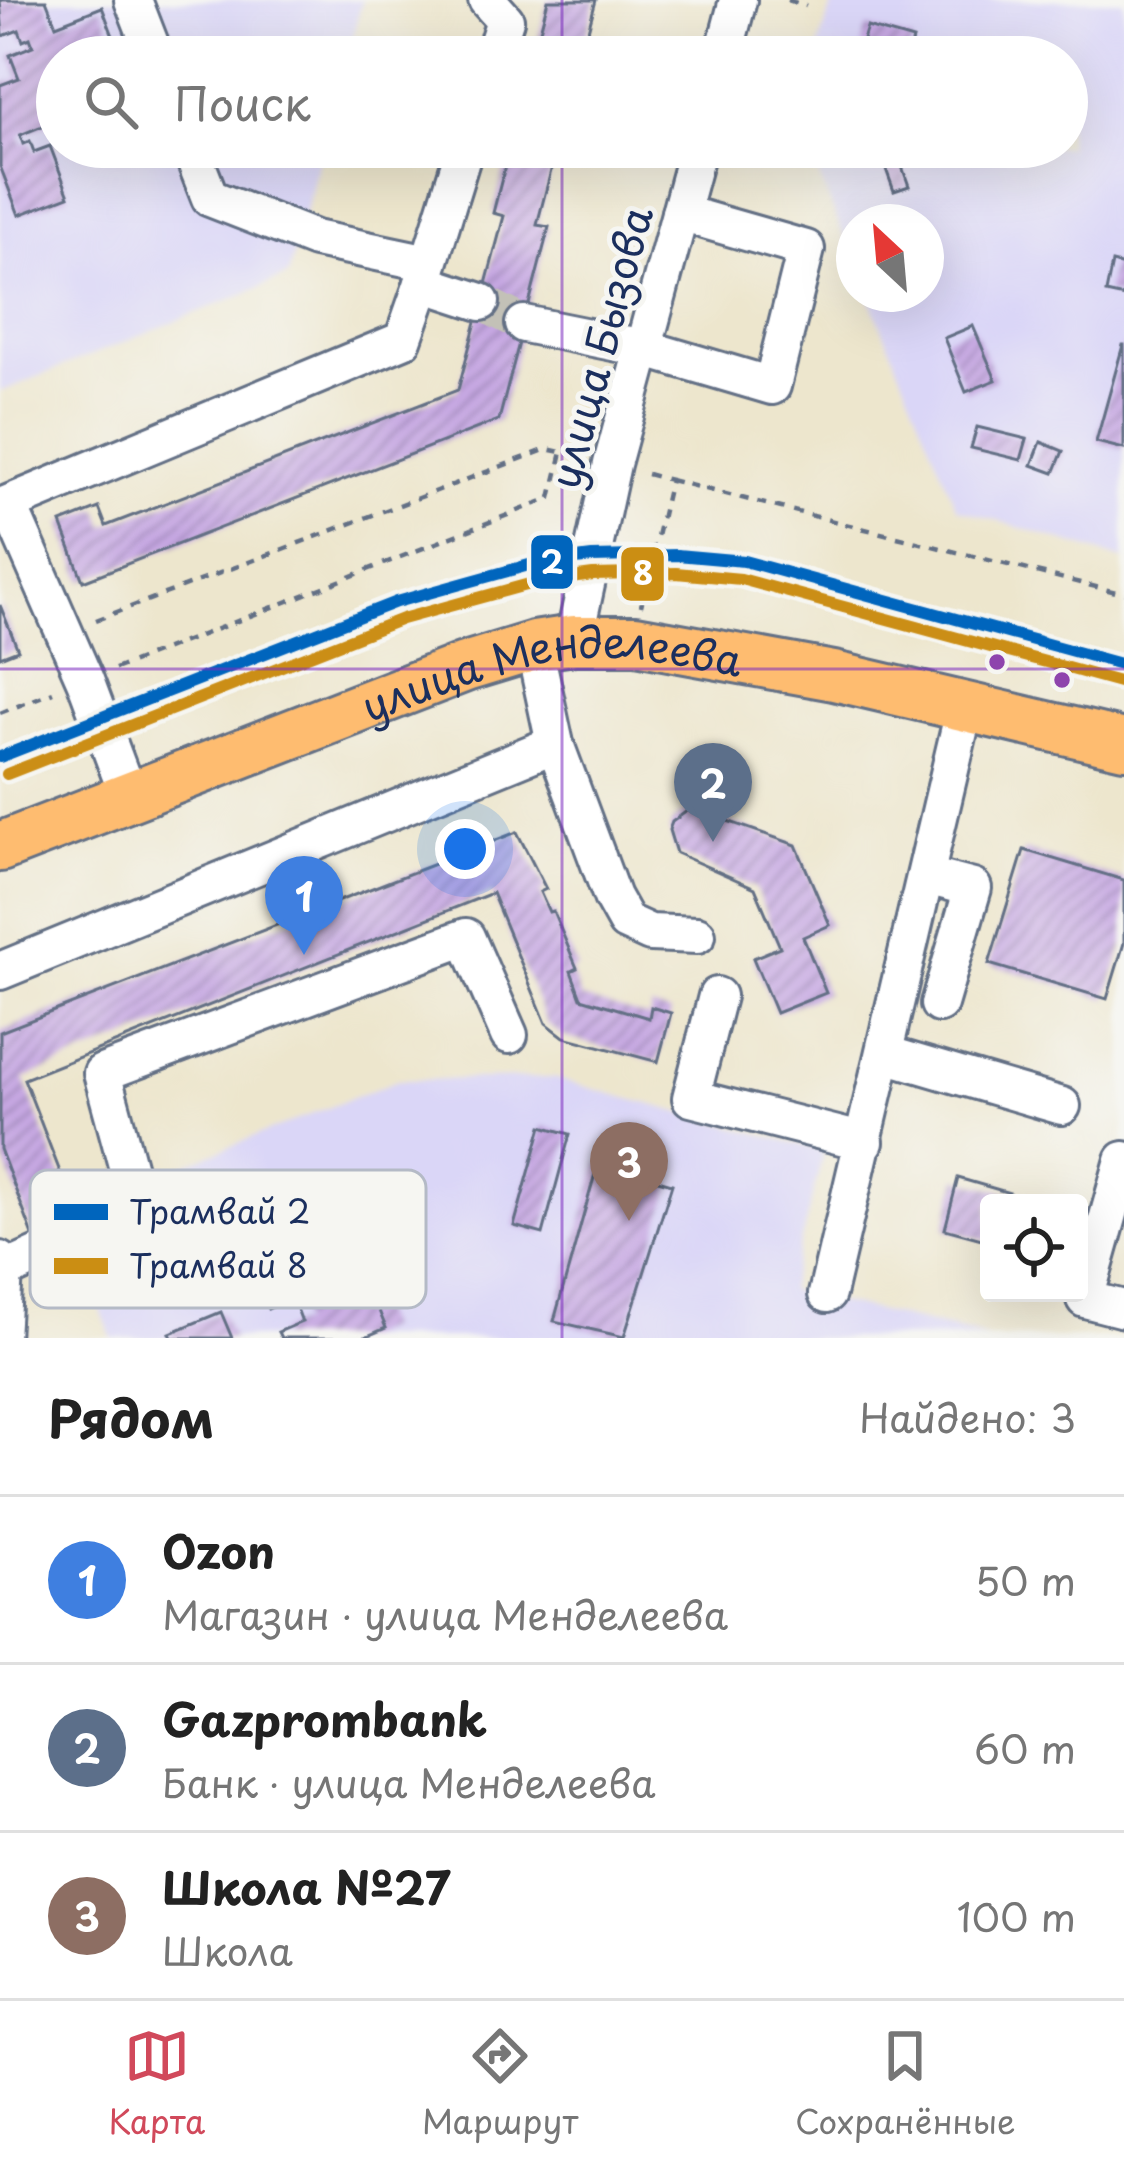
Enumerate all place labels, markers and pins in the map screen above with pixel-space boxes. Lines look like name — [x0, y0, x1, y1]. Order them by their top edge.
unlabelled marker — [986, 651, 1008, 673]
unlabelled marker — [1051, 669, 1073, 691]
pin: 2 — [674, 743, 752, 842]
pin: 1 — [265, 856, 343, 955]
pin: 3 — [590, 1122, 668, 1221]

